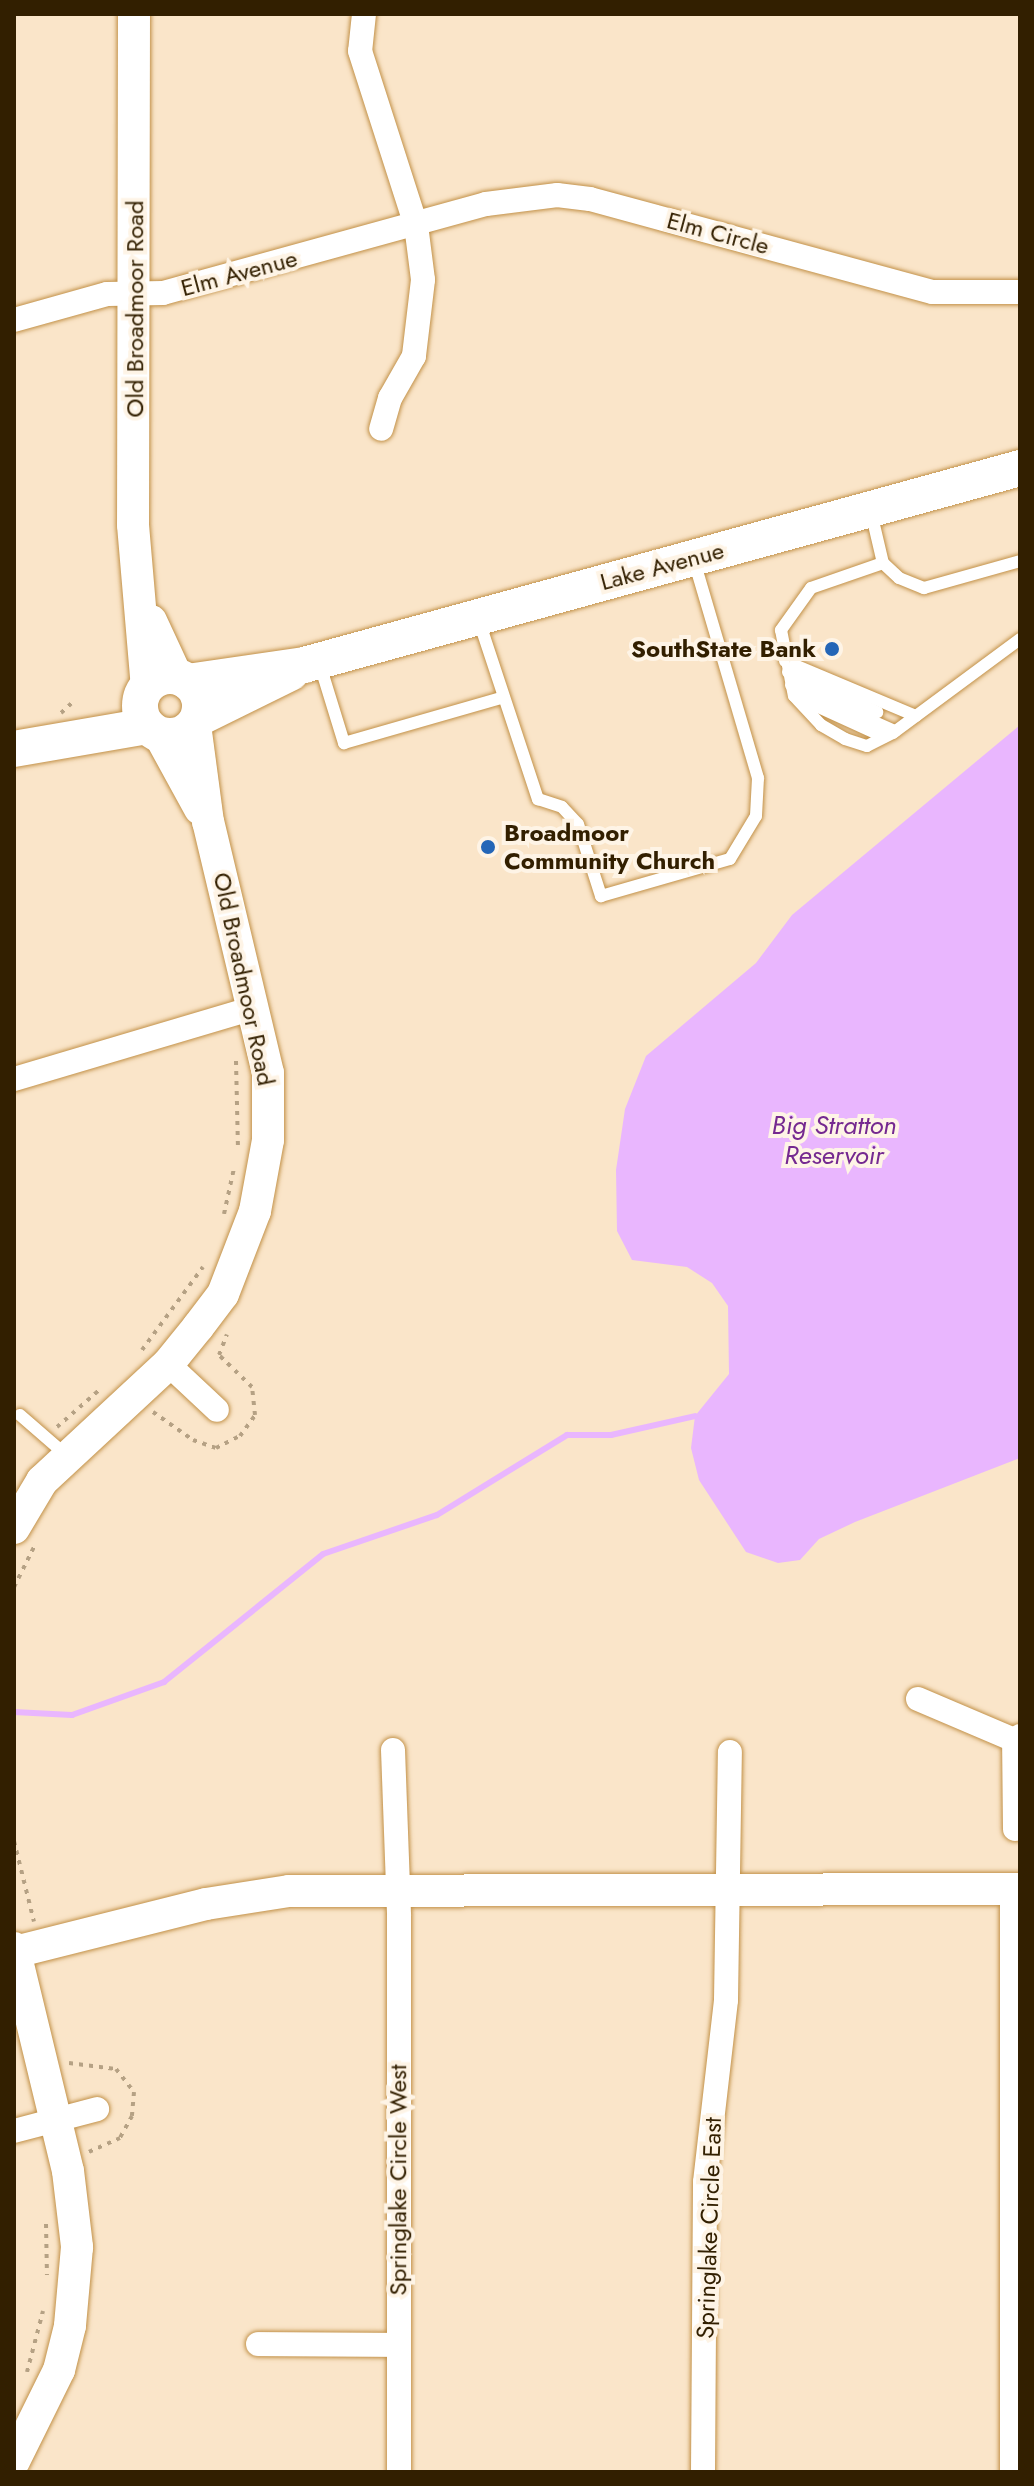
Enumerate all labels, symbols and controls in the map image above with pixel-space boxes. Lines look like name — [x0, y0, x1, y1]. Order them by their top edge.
street label: Old Broadmoor Road — [121, 200, 149, 418]
street label: Elm Circle — [664, 206, 772, 260]
street label: Elm Avenue — [178, 244, 300, 302]
street label: Lake Avenue — [597, 536, 727, 596]
place label: SouthState Bank — [631, 635, 816, 663]
marker: SouthState Bank — [823, 640, 841, 658]
place label: Broadmoor Community Church — [504, 819, 715, 875]
marker: Broadmoor Community Church — [479, 838, 497, 856]
street label: Old Broadmoor Road — [207, 870, 281, 1088]
water label: Big Stratton Reservoir — [772, 1110, 896, 1172]
street label: Springlake Circle West — [384, 2064, 412, 2296]
street label: Springlake Circle East — [691, 2117, 727, 2339]

